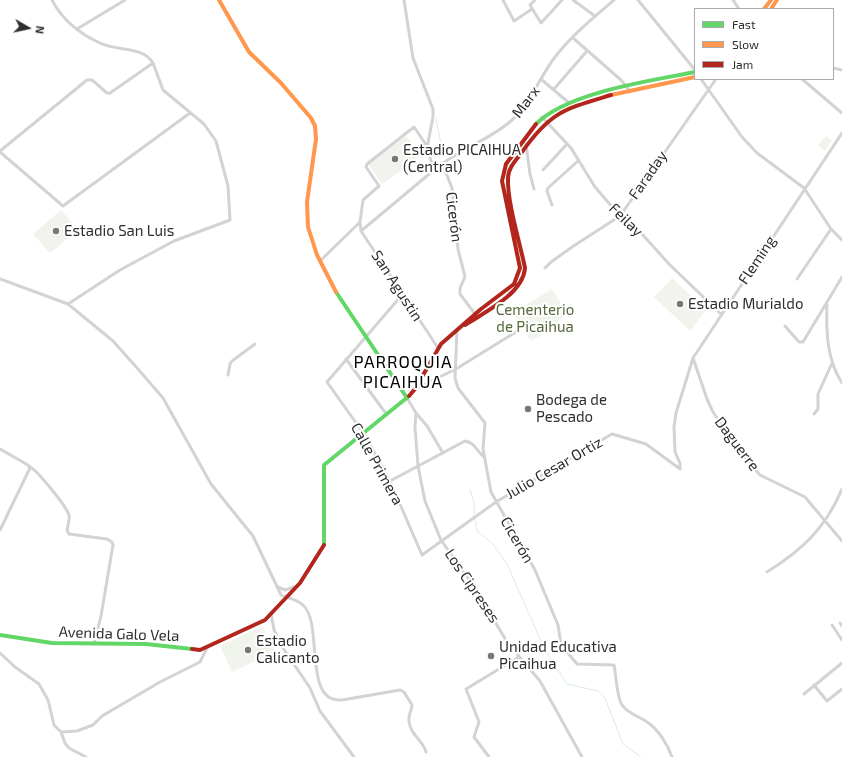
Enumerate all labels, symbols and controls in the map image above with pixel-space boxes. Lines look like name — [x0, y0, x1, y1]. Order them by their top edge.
north arrow — [8, 8, 48, 48]
legend — [694, 8, 834, 80]
text: Fast — [732, 17, 755, 31]
text: N — [33, 25, 47, 35]
text: Slow — [732, 37, 759, 51]
text: Jam — [732, 57, 753, 71]
street label: Marx — [508, 82, 544, 122]
place label: Estadio PICAIHUA (Central) — [403, 141, 521, 176]
street label: Faraday — [625, 147, 671, 203]
marker: Estadio PICAIHUA (Central) — [390, 154, 400, 164]
street label: Cicerón — [442, 191, 466, 243]
street label: Feilay — [605, 200, 647, 240]
place label: Estadio San Luis — [64, 222, 174, 240]
marker: Estadio San Luis — [51, 226, 61, 236]
street label: Fleming — [734, 232, 780, 288]
street label: San Agustin — [367, 247, 427, 325]
place label: Estadio Murialdo — [688, 295, 803, 313]
marker: Estadio Murialdo — [675, 299, 685, 309]
park label: Cementerio de Picaihua — [496, 301, 574, 336]
district label: PARROQUIA PICAIHUA — [353, 352, 453, 392]
place label: Bodega de Pescado — [536, 391, 607, 426]
marker: Bodega de Pescado — [523, 404, 533, 414]
street label: Daguerre — [711, 413, 763, 475]
street label: Calle Primera — [347, 420, 407, 508]
street label: Julio Cesar Ortiz — [502, 433, 606, 503]
street label: Cicerón — [497, 514, 537, 566]
street label: Los Cipreses — [441, 546, 503, 626]
street label: Avenida Galo Vela — [58, 623, 180, 645]
place label: Estadio Calicanto — [256, 632, 319, 667]
place label: Unidad Educativa Picaihua — [499, 638, 617, 673]
marker: Estadio Calicanto — [243, 645, 253, 655]
marker: Unidad Educativa Picaihua — [486, 651, 496, 661]

